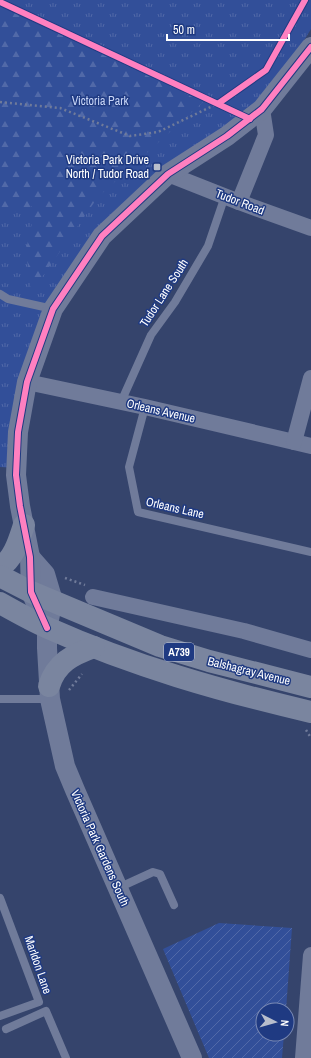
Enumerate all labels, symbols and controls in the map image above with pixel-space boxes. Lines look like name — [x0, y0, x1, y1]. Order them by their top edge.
scale bar — [167, 16, 289, 42]
text: 50 m — [173, 22, 195, 38]
park label: Victoria Park — [72, 93, 128, 109]
place label: Victoria Park Drive North / Tudor Road — [66, 152, 149, 182]
marker: Victoria Park Drive North / Tudor Road — [152, 162, 162, 172]
street label: Tudor Road — [213, 185, 267, 219]
street label: Tudor Lane South — [136, 256, 192, 330]
street label: Orleans Avenue — [125, 395, 197, 427]
street label: Orleans Lane — [144, 494, 206, 522]
road number: A739 — [164, 643, 194, 661]
street label: Balshagray Avenue — [206, 653, 292, 689]
street label: Victoria Park Gardens South — [67, 787, 133, 909]
street label: Marldon Lane — [21, 934, 55, 996]
north arrow — [255, 1002, 295, 1042]
text: N — [278, 1019, 292, 1027]

